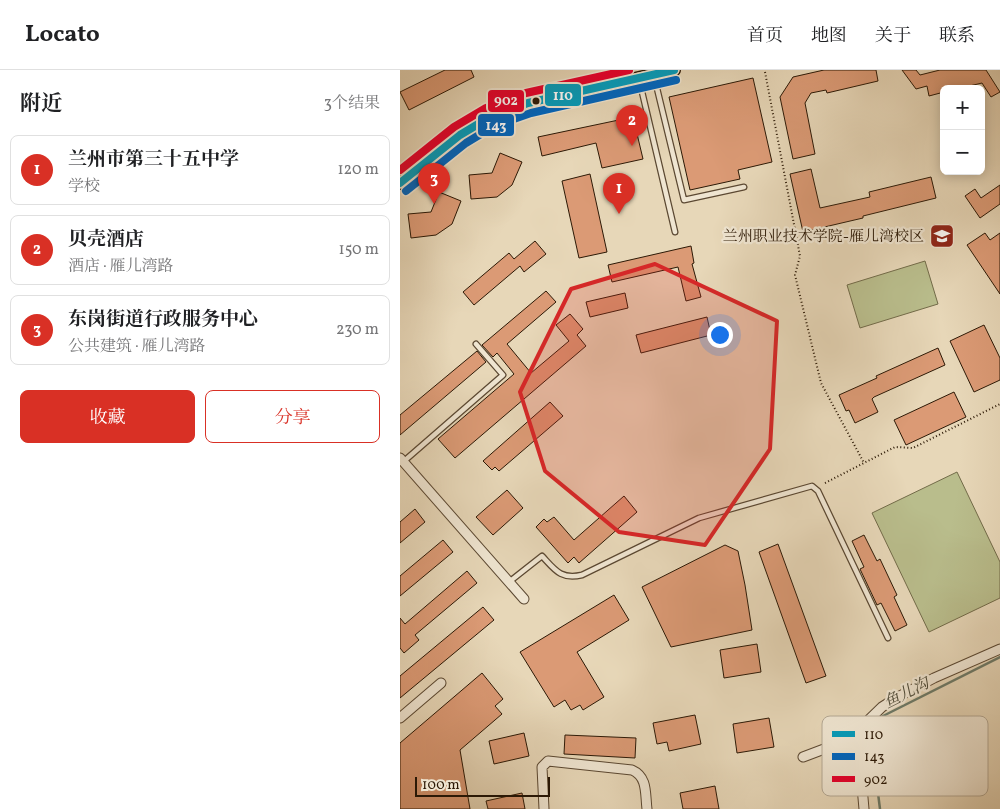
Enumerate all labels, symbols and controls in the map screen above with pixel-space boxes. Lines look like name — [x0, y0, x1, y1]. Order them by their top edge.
text: Locato — [25, 18, 100, 52]
text: 首页 — [747, 24, 783, 49]
text: 地图 — [811, 24, 847, 49]
text: 关于 — [875, 24, 911, 49]
text: 联系 — [939, 24, 975, 49]
line badge: 110 — [544, 83, 582, 107]
map controls — [940, 85, 985, 175]
button: + — [940, 85, 985, 130]
text: 110 — [553, 87, 573, 106]
line badge: 902 — [487, 89, 525, 113]
text: 附近 — [20, 90, 62, 119]
text: 902 — [494, 92, 518, 111]
text: 3个结果 — [324, 93, 380, 115]
unlabelled marker — [531, 96, 541, 106]
pin: 2 — [616, 105, 648, 146]
line badge: 143 — [477, 113, 515, 137]
text: 143 — [486, 117, 506, 136]
button: − — [940, 130, 985, 175]
text: 兰州市第三十五中学 — [68, 147, 239, 173]
text: 1 — [34, 159, 40, 181]
text: 120 m — [337, 159, 379, 181]
pin: 3 — [418, 163, 450, 204]
pin: 1 — [603, 173, 635, 214]
text: 学校 — [68, 176, 100, 198]
school or university icon: 兰州职业技术学院-雁儿湾校区 — [929, 223, 955, 249]
text: 贝壳酒店 — [68, 227, 144, 253]
place label: 兰州职业技术学院-雁儿湾校区 — [723, 227, 924, 248]
text: 2 — [33, 239, 41, 261]
text: 150 m — [338, 239, 379, 261]
text: 酒店 · 雁儿湾路 — [68, 256, 174, 278]
text: 东岗街道行政服务中心 — [68, 307, 258, 333]
text: 3 — [33, 319, 41, 341]
text: 230 m — [336, 319, 379, 341]
your location — [707, 322, 733, 348]
text: 公共建筑 · 雁儿湾路 — [68, 336, 206, 358]
button: 收藏 — [20, 390, 195, 443]
button: 分享 — [205, 390, 380, 443]
water label: 鱼儿沟 — [881, 672, 936, 714]
legend — [822, 716, 988, 796]
text: 110 — [864, 726, 883, 745]
text: 143 — [864, 748, 884, 767]
text: 902 — [864, 771, 887, 790]
scale bar — [415, 774, 550, 797]
text: 100 m — [422, 776, 460, 795]

